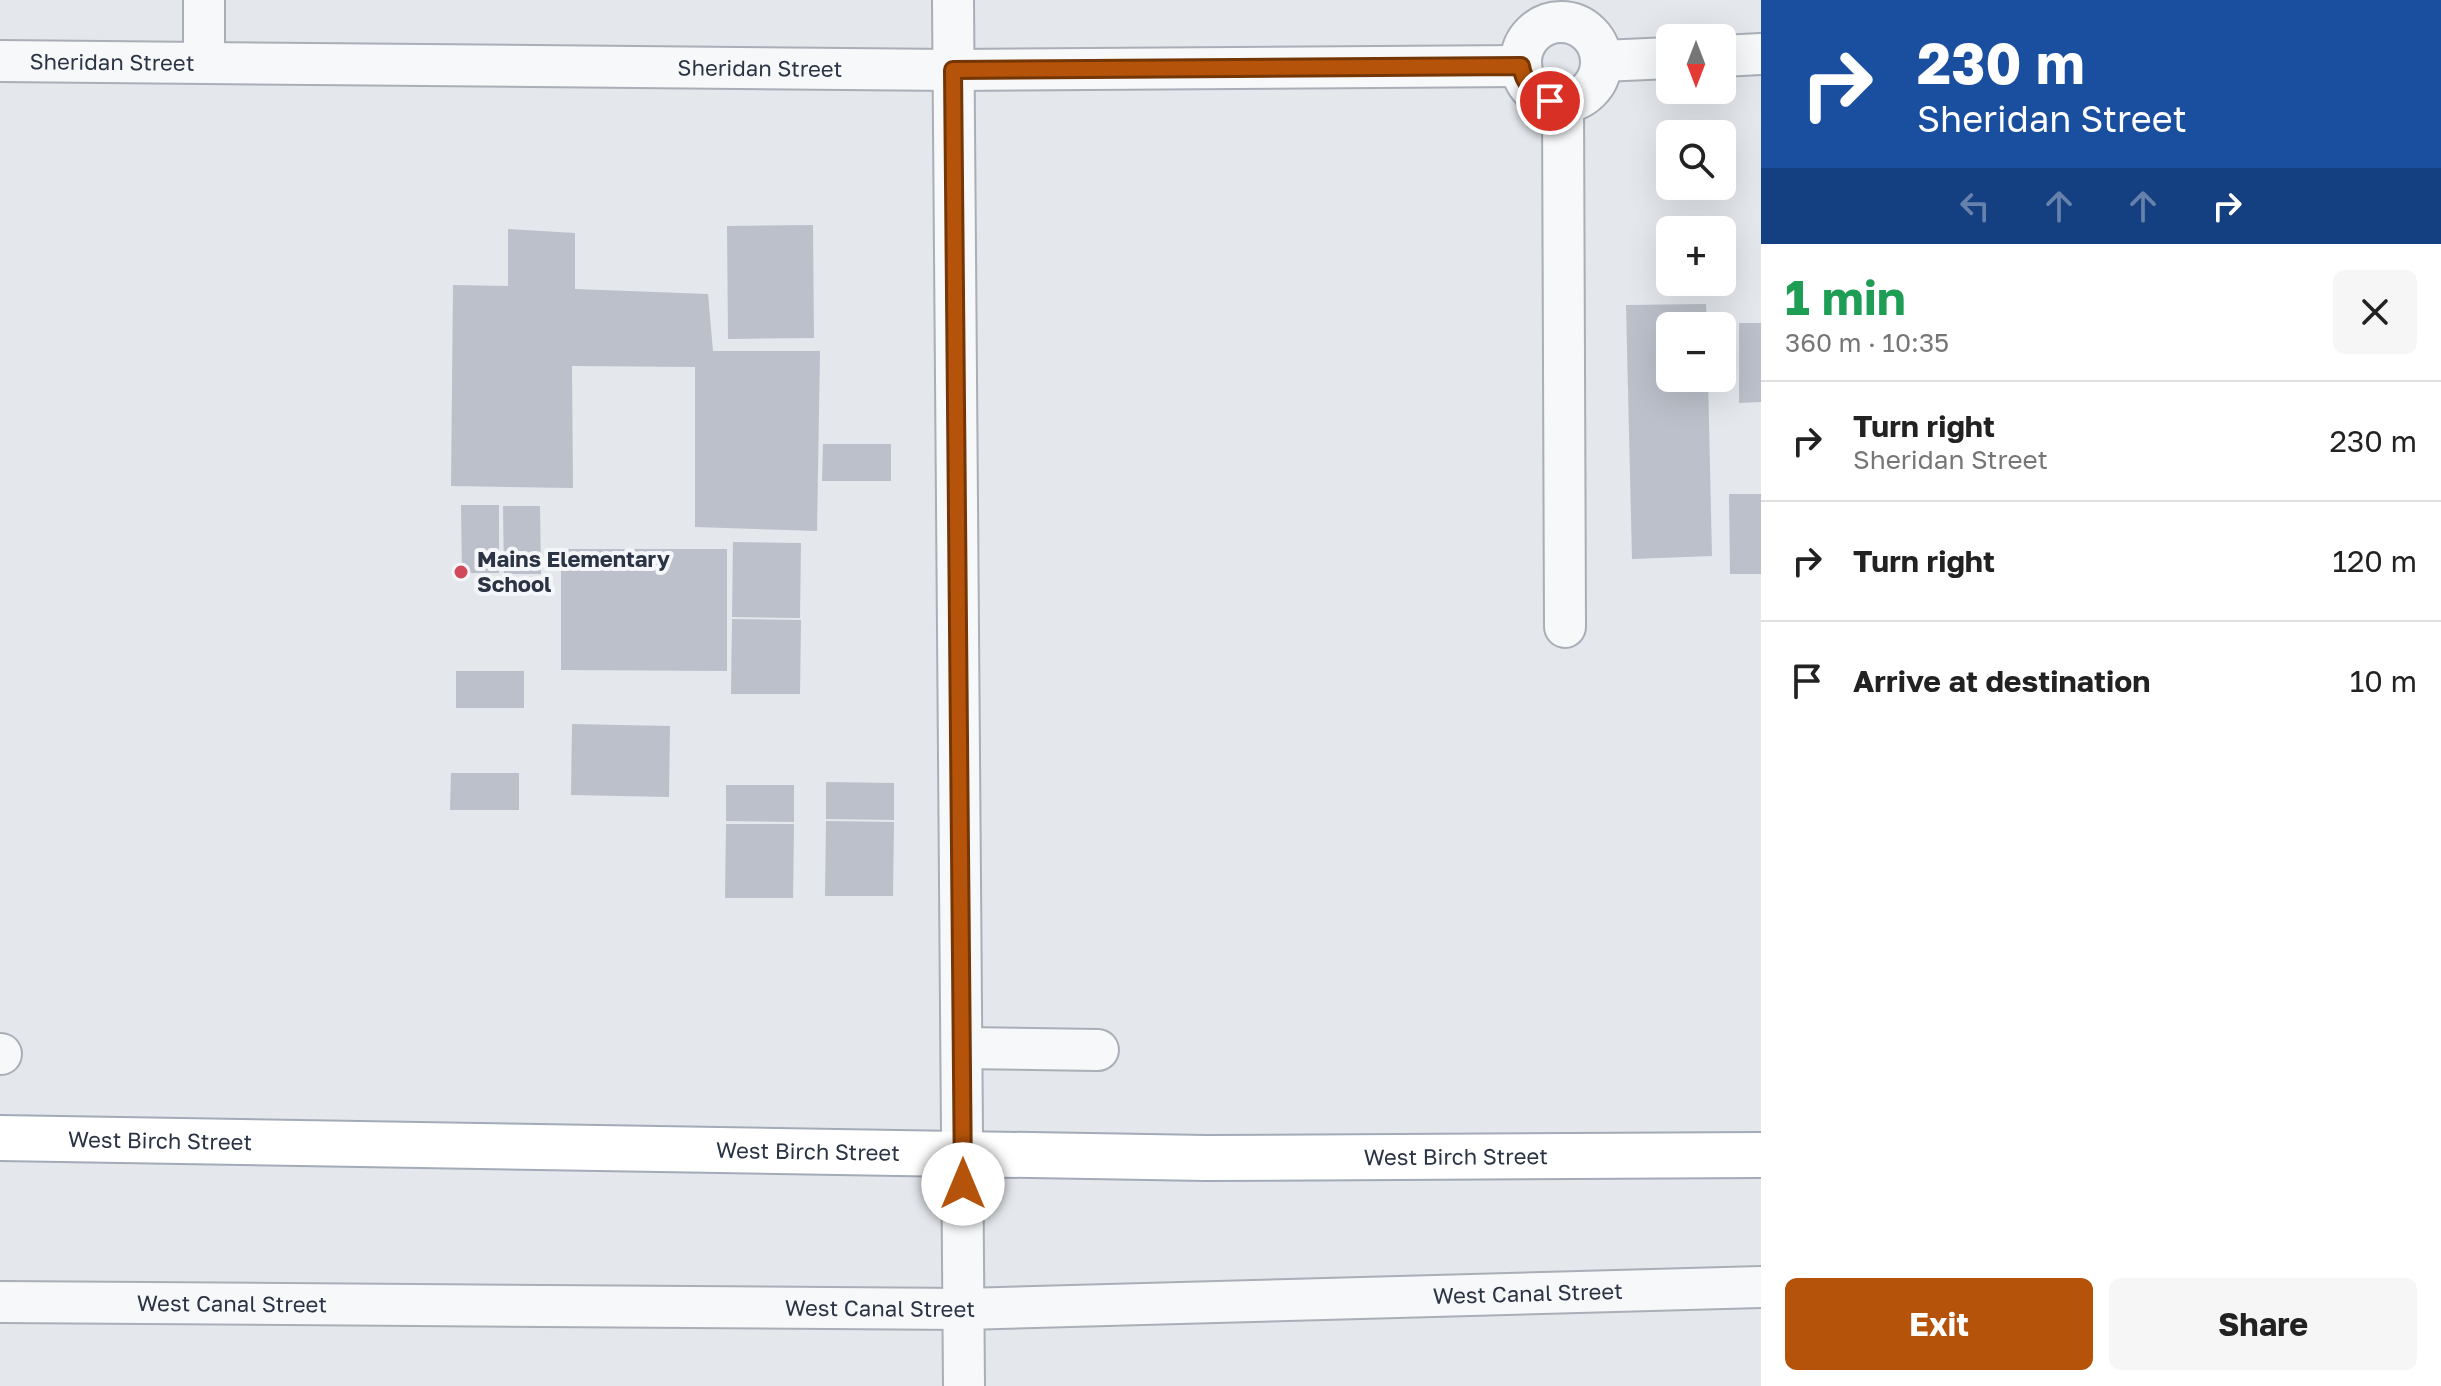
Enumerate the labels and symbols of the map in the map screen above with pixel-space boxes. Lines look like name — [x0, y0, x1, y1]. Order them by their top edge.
north arrow — [1656, 24, 1736, 104]
street label: Sheridan Street — [29, 47, 195, 76]
street label: Sheridan Street — [677, 53, 843, 82]
pin — [1516, 67, 1584, 135]
place label: Mains Elementary School — [477, 545, 670, 597]
marker: Mains Elementary School — [452, 563, 470, 581]
street label: West Birch Street — [68, 1125, 252, 1155]
street label: West Birch Street — [716, 1136, 900, 1166]
position arrow — [921, 1142, 1005, 1226]
street label: West Birch Street — [1364, 1142, 1548, 1170]
street label: West Canal Street — [1432, 1277, 1623, 1309]
street label: West Canal Street — [137, 1289, 327, 1317]
street label: West Canal Street — [785, 1294, 975, 1322]

